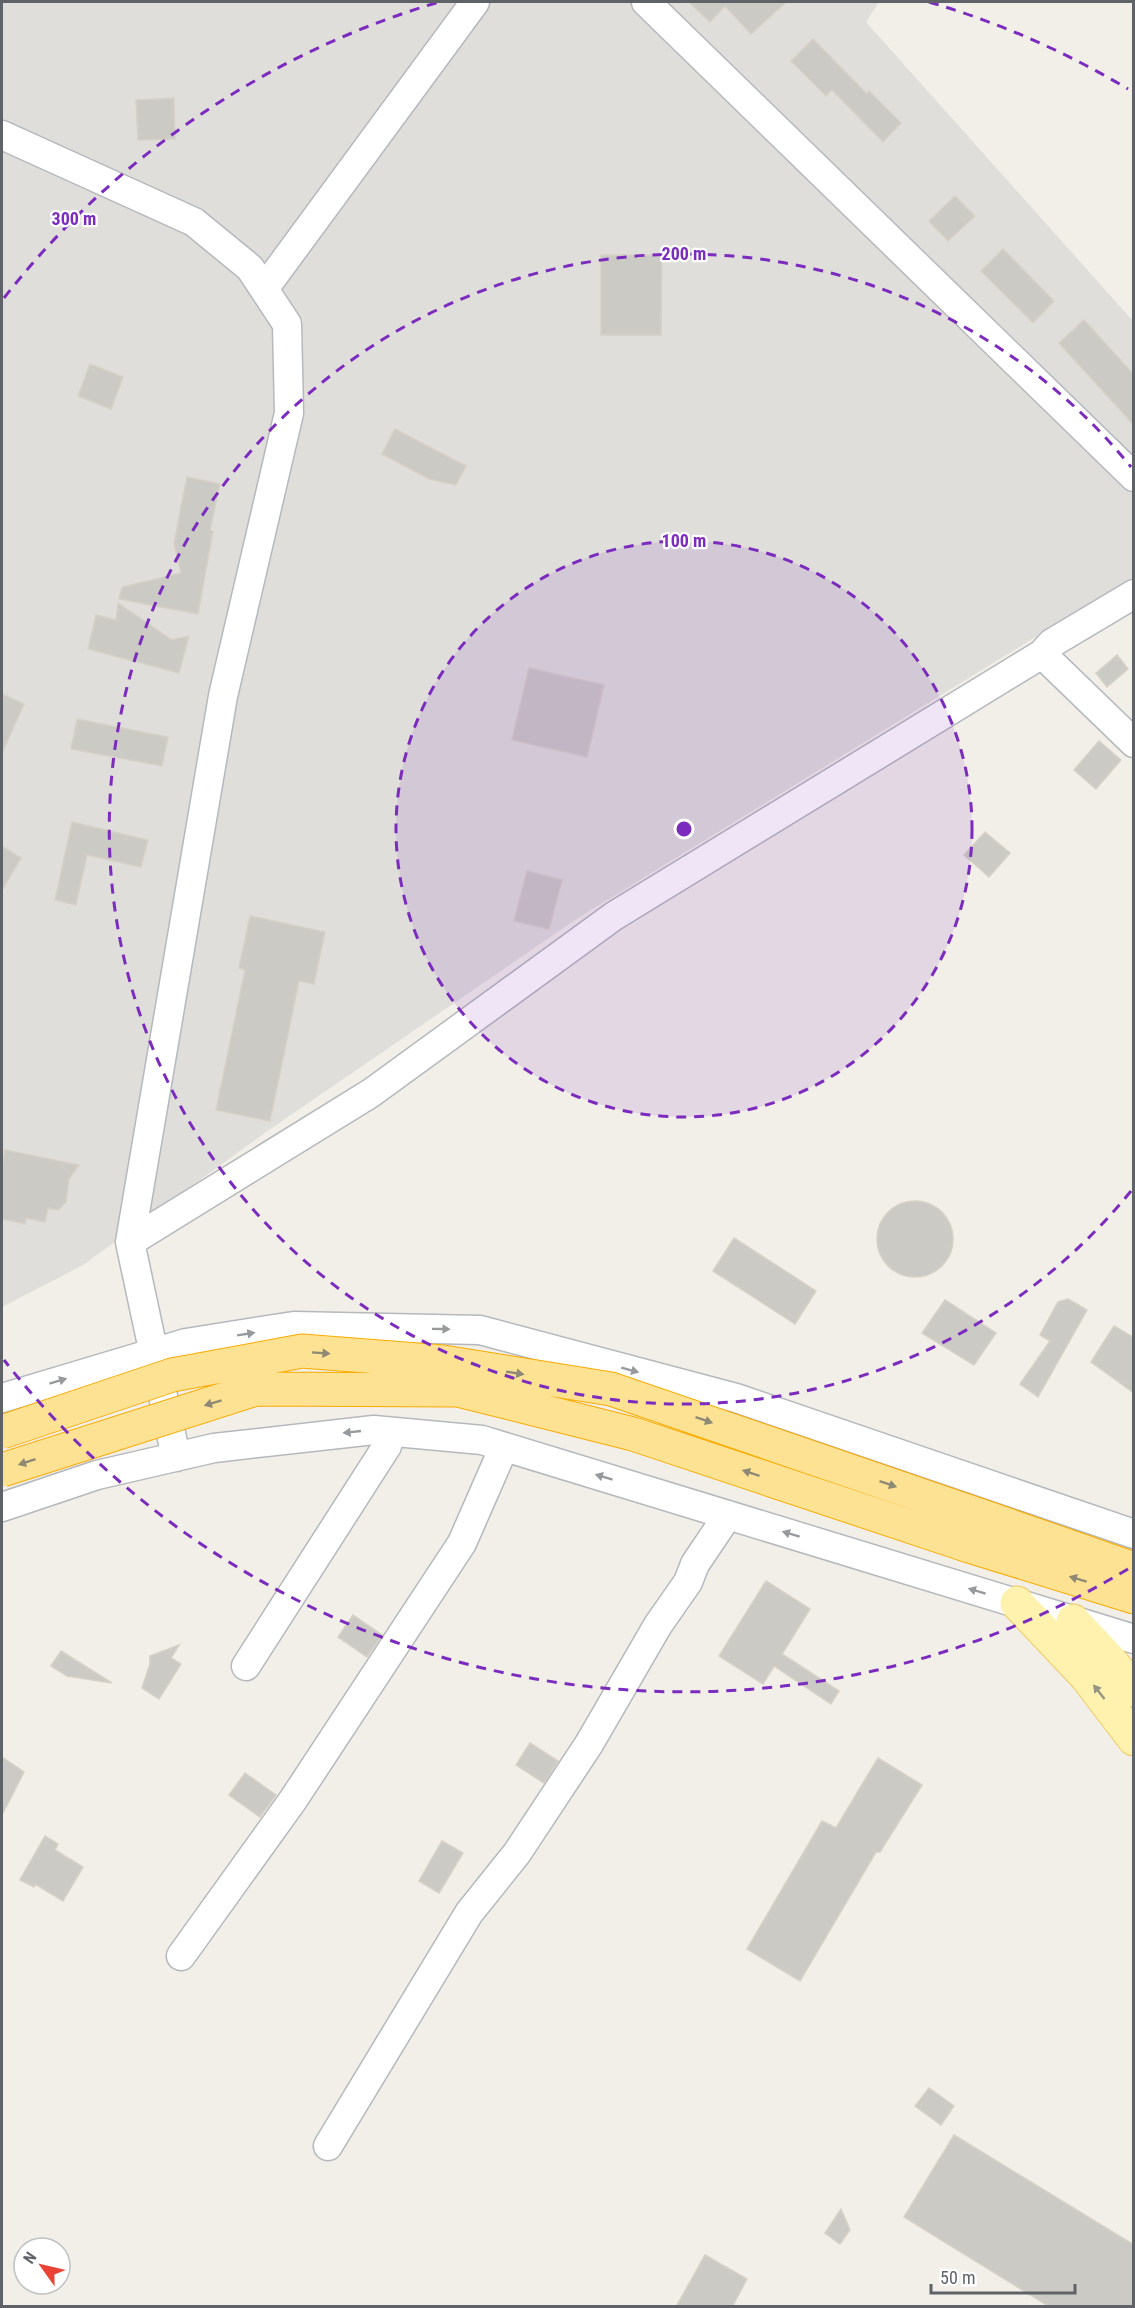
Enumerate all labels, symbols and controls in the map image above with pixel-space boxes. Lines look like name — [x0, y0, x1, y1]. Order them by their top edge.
text: 300 m — [52, 208, 96, 229]
text: 200 m — [662, 243, 706, 264]
text: 100 m — [662, 530, 706, 551]
centre of rings — [674, 819, 694, 839]
one-way arrow — [431, 1324, 450, 1334]
one-way arrow — [237, 1329, 256, 1338]
one-way arrow — [312, 1348, 331, 1357]
one-way arrow — [622, 1366, 640, 1375]
one-way arrow — [506, 1369, 525, 1378]
one-way arrow — [49, 1376, 67, 1385]
one-way arrow — [204, 1399, 222, 1408]
one-way arrow — [695, 1416, 713, 1426]
one-way arrow — [343, 1427, 362, 1437]
one-way arrow — [18, 1458, 36, 1467]
one-way arrow — [742, 1468, 760, 1478]
one-way arrow — [595, 1472, 613, 1481]
one-way arrow — [879, 1479, 897, 1489]
one-way arrow — [782, 1529, 800, 1539]
one-way arrow — [1069, 1574, 1087, 1584]
one-way arrow — [968, 1586, 986, 1595]
one-way arrow — [1093, 1685, 1105, 1700]
north arrow — [12, 2236, 72, 2296]
text: N — [19, 2249, 41, 2267]
scale bar — [931, 2257, 1075, 2295]
text: 50 m — [940, 2267, 975, 2288]

